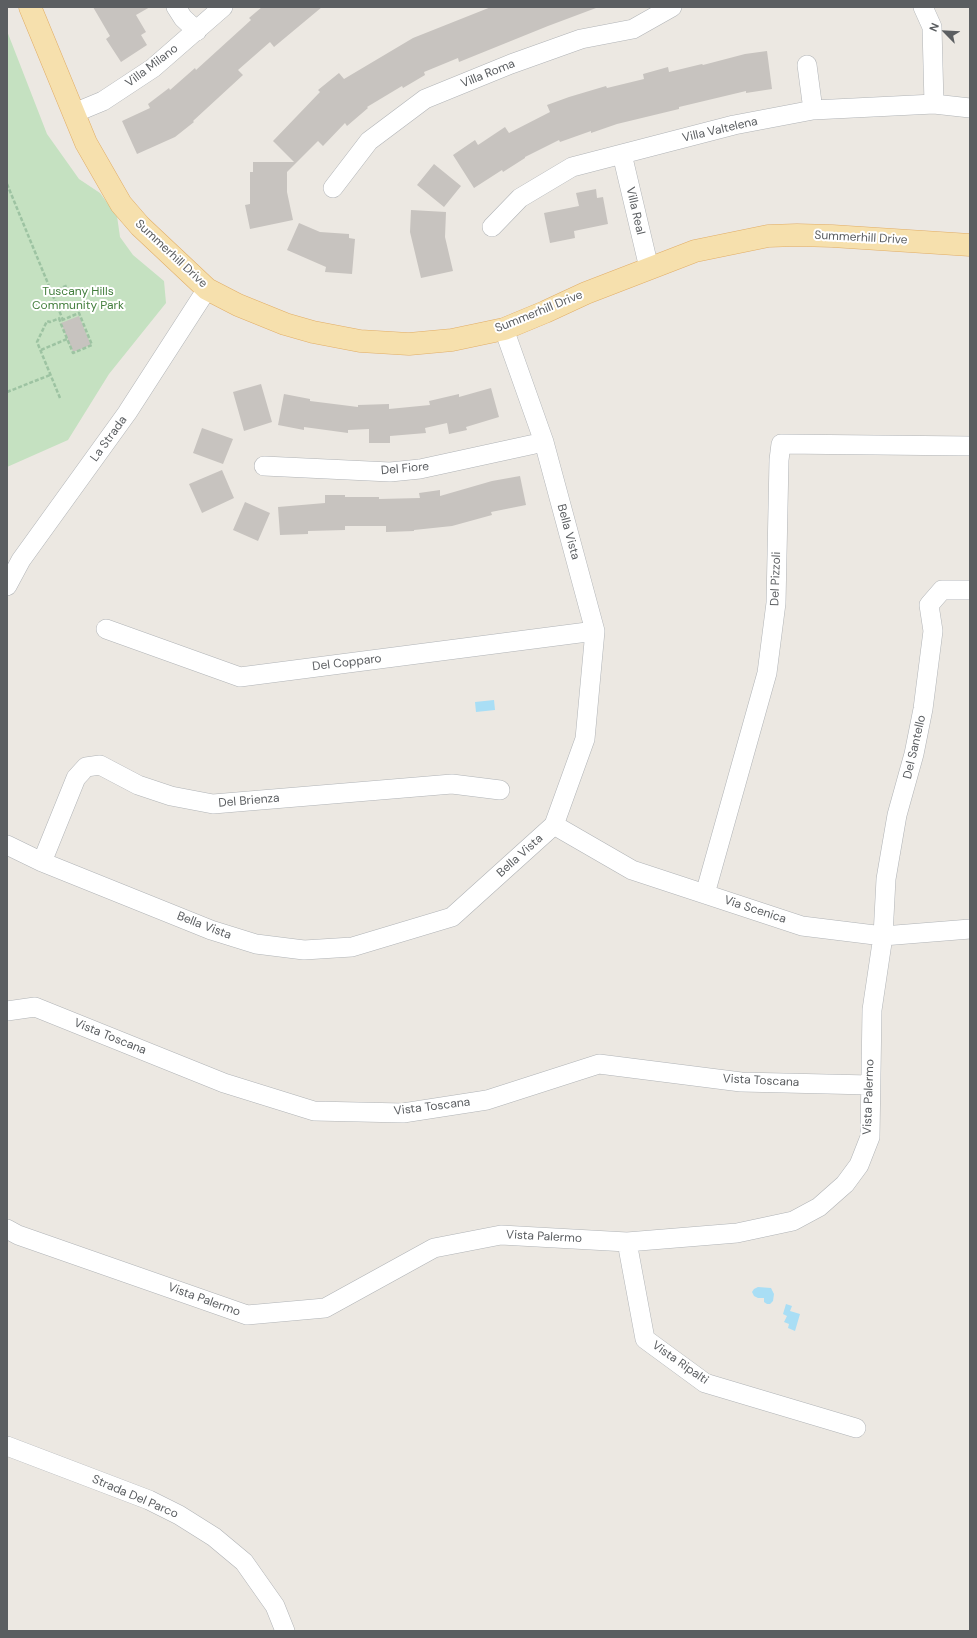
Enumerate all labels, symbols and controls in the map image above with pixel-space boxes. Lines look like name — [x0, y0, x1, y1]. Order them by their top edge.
north arrow — [925, 12, 965, 52]
text: N — [926, 21, 942, 34]
street label: Villa Milano — [123, 42, 181, 90]
street label: Villa Roma — [459, 57, 517, 91]
street label: Villa Valtelena — [681, 114, 759, 146]
street label: Villa Real — [622, 186, 648, 236]
street label: Summerhill Drive — [132, 217, 210, 291]
street label: Summerhill Drive — [814, 228, 908, 248]
park label: Tuscany Hills Community Park — [32, 285, 124, 313]
street label: Summerhill Drive — [493, 288, 585, 336]
street label: La Strada — [88, 413, 130, 465]
street label: Del Fiore — [380, 460, 430, 478]
street label: Bella Vista — [554, 503, 582, 561]
street label: Del Pizzoli — [768, 552, 784, 606]
street label: Del Copparo — [312, 652, 382, 674]
street label: Del Santello — [901, 714, 929, 780]
street label: Del Brienza — [218, 791, 280, 811]
street label: Bella Vista — [494, 832, 546, 880]
street label: Via Scenica — [722, 893, 788, 927]
street label: Bella Vista — [175, 909, 233, 943]
street label: Vista Toscana — [72, 1016, 148, 1058]
street label: Vista Palermo — [860, 1059, 878, 1135]
street label: Vista Toscana — [722, 1072, 800, 1090]
street label: Vista Toscana — [393, 1095, 471, 1119]
street label: Vista Palermo — [506, 1228, 582, 1246]
street label: Vista Palermo — [166, 1280, 242, 1320]
street label: Vista Ripalti — [649, 1338, 711, 1388]
street label: Strada Del Parco — [90, 1472, 180, 1522]

